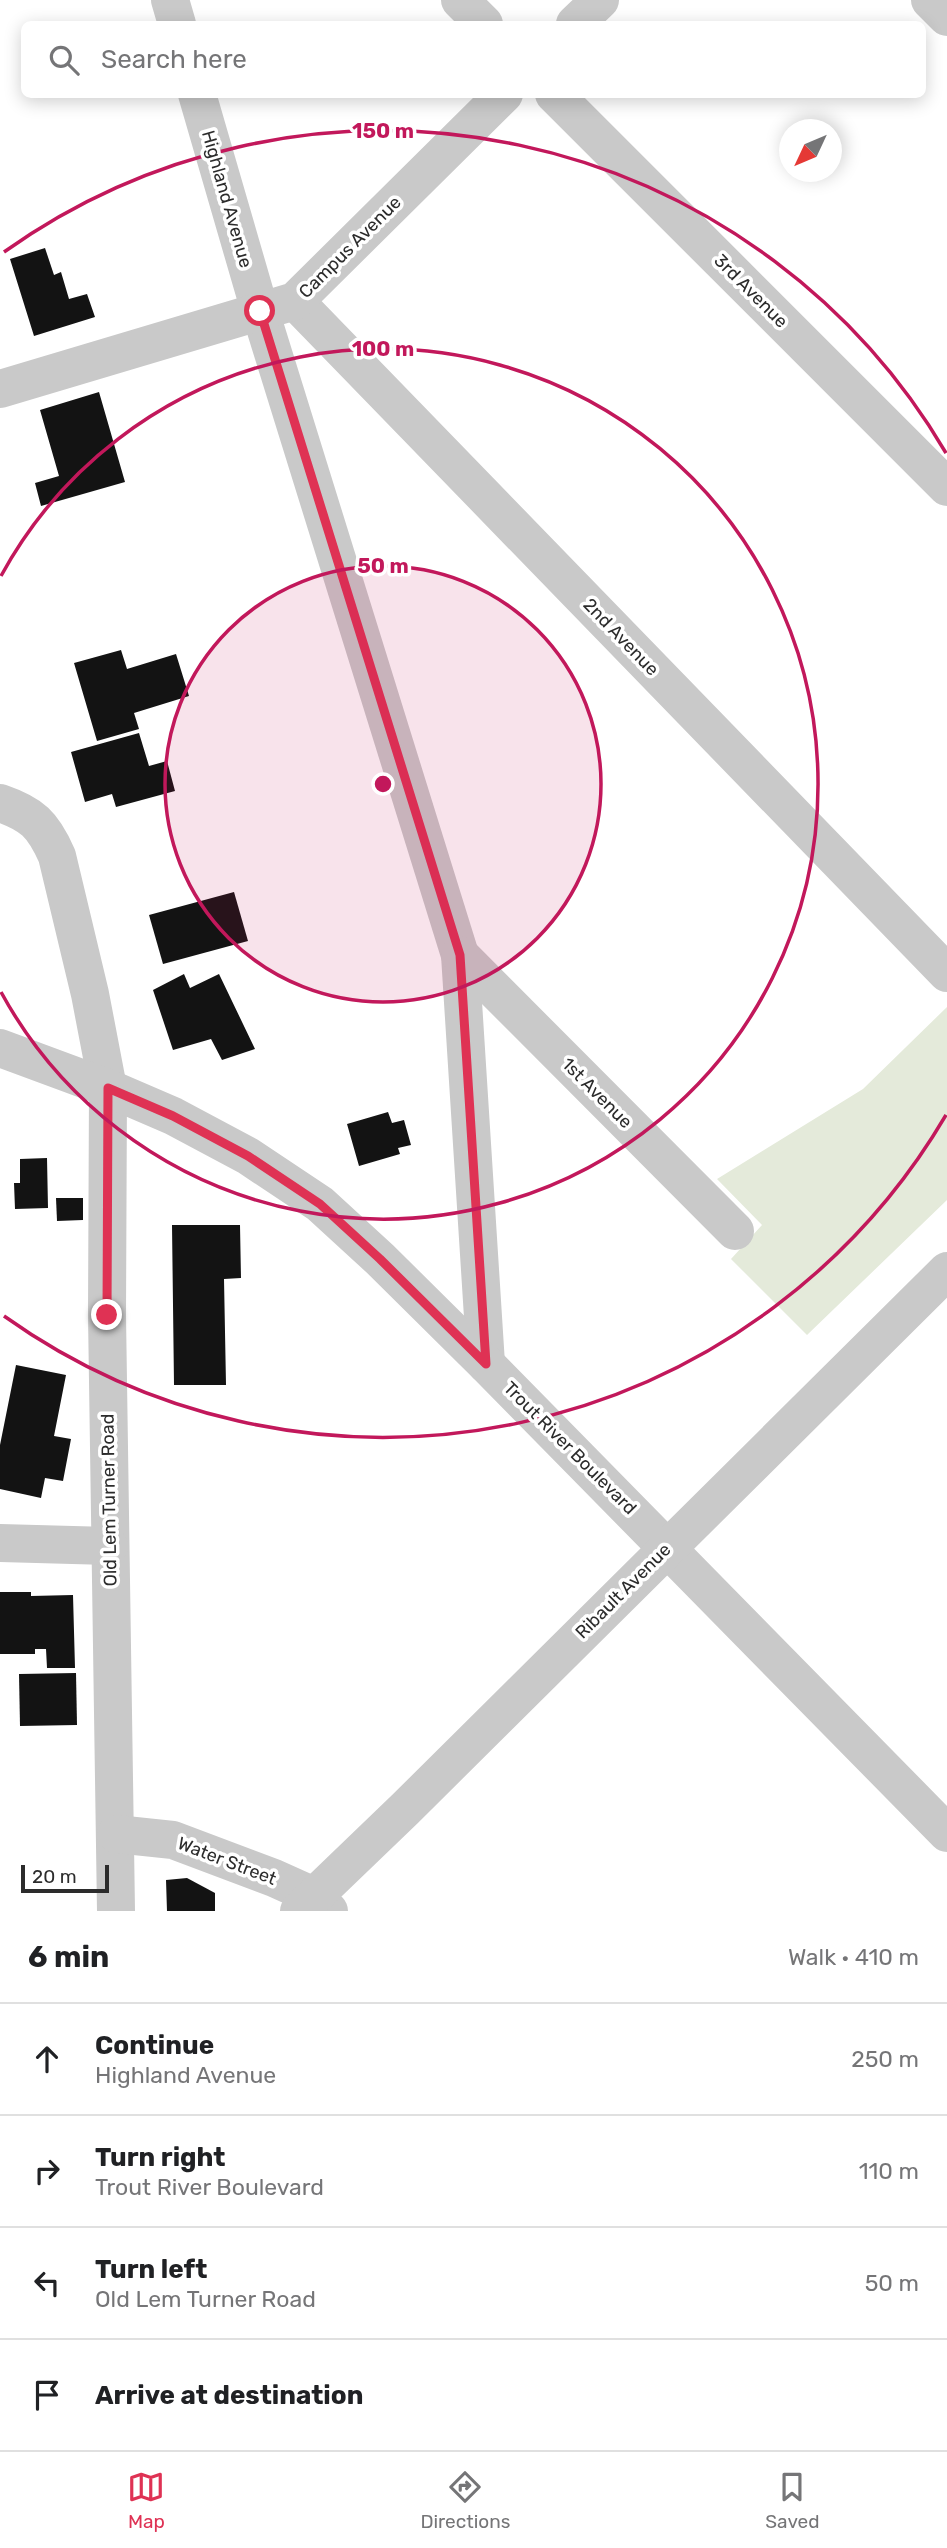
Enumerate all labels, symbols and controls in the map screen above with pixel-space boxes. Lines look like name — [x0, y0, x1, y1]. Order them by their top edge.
search box — [21, 21, 926, 98]
icon: search — [45, 41, 83, 79]
text: Search here — [101, 44, 247, 75]
text: 150 m — [352, 118, 414, 143]
north arrow — [779, 119, 842, 182]
street label: Highland Avenue — [197, 128, 257, 270]
street label: Campus Avenue — [294, 191, 406, 303]
street label: 3rd Avenue — [710, 250, 792, 332]
route start — [244, 295, 275, 326]
text: 100 m — [352, 336, 414, 361]
text: 50 m — [357, 553, 409, 578]
street label: 2nd Avenue — [579, 594, 663, 680]
centre of rings — [371, 772, 395, 796]
street label: 1st Avenue — [557, 1053, 637, 1133]
route end — [91, 1299, 122, 1330]
street label: Trout River Boulevard — [499, 1377, 641, 1519]
street label: Old Lem Turner Road — [96, 1413, 122, 1587]
street label: Ribault Avenue — [571, 1539, 675, 1643]
street label: Water Street — [175, 1832, 279, 1890]
scale bar — [21, 1862, 108, 1894]
text: 20 m — [32, 1865, 77, 1888]
text: 6 min — [28, 1939, 109, 1975]
text: Walk · 410 m — [788, 1943, 919, 1971]
text: Continue — [95, 2030, 214, 2061]
icon: ahead — [28, 2040, 66, 2078]
text: 250 m — [851, 2045, 919, 2073]
text: Highland Avenue — [95, 2061, 276, 2089]
text: Turn right — [95, 2142, 225, 2173]
icon: right — [28, 2152, 66, 2190]
text: 110 m — [859, 2157, 919, 2185]
text: Trout River Boulevard — [95, 2173, 324, 2201]
text: Turn left — [95, 2254, 207, 2285]
icon: left — [28, 2264, 66, 2302]
text: 50 m — [865, 2269, 919, 2297]
text: Old Lem Turner Road — [95, 2285, 316, 2313]
icon: arrive — [28, 2376, 66, 2414]
text: Arrive at destination — [95, 2380, 363, 2411]
tab: Map — [127, 2468, 165, 2533]
tab: Directions — [420, 2468, 510, 2533]
tab: Saved — [765, 2468, 820, 2533]

